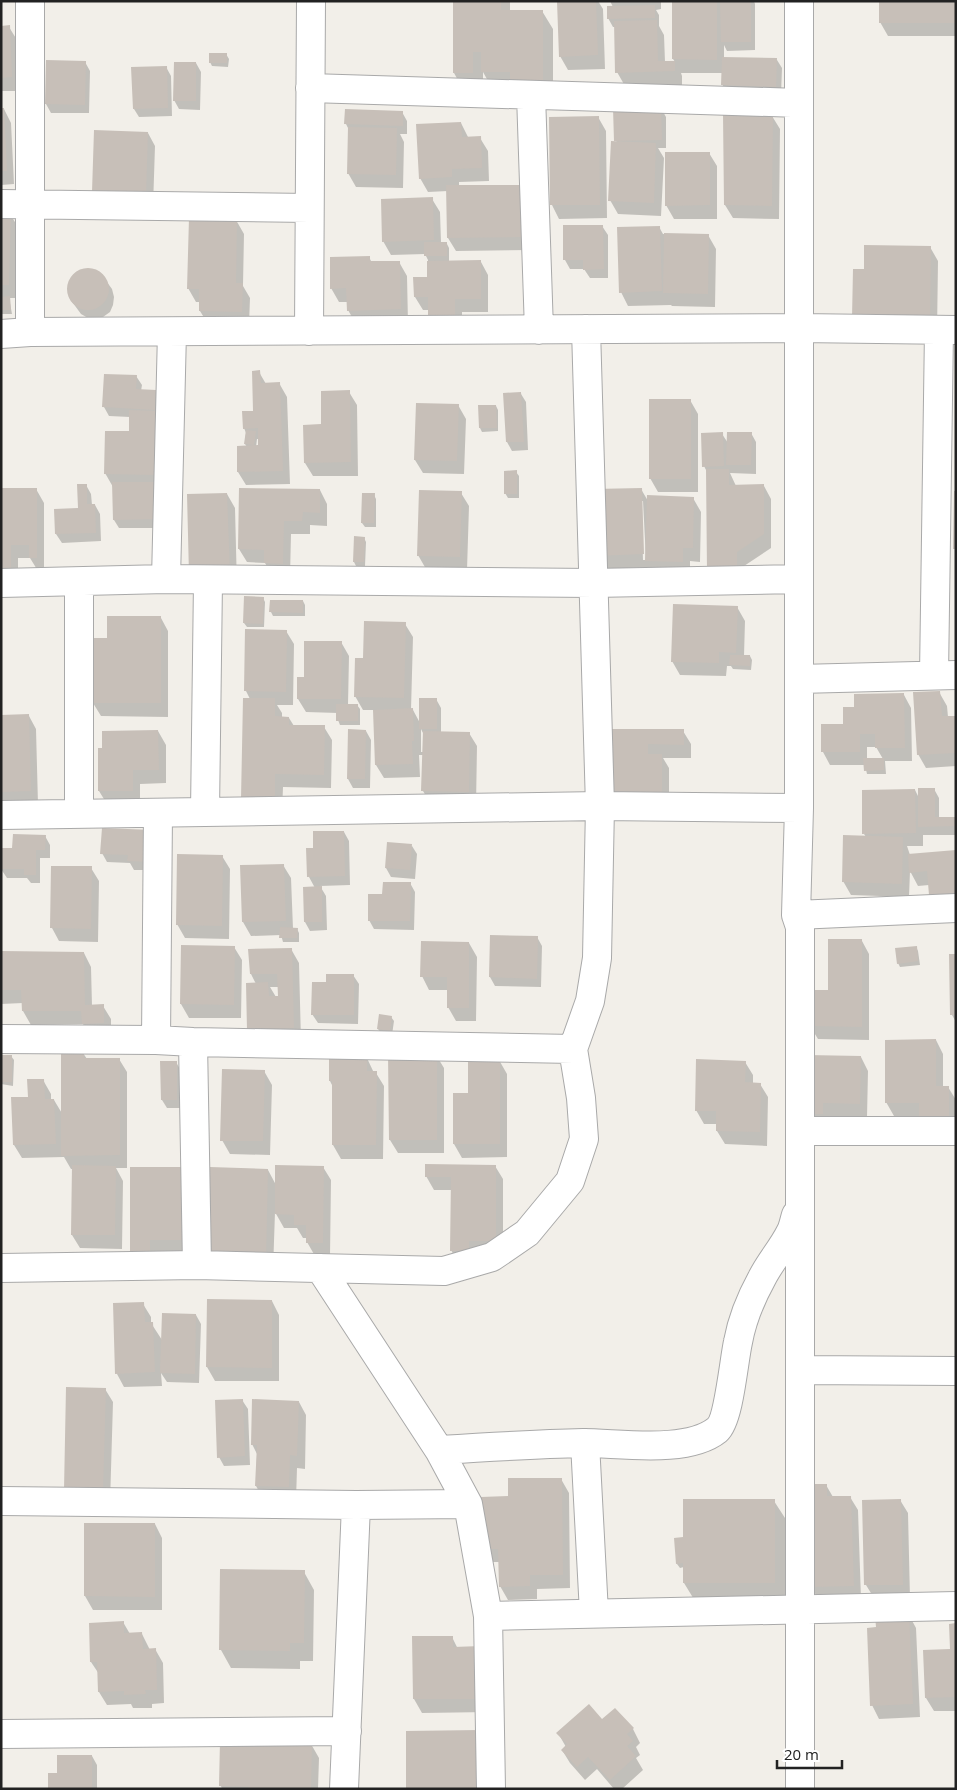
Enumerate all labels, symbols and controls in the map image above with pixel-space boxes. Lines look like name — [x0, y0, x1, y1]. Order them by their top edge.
scale bar — [777, 1738, 842, 1770]
text: 20 m — [784, 1744, 819, 1764]

